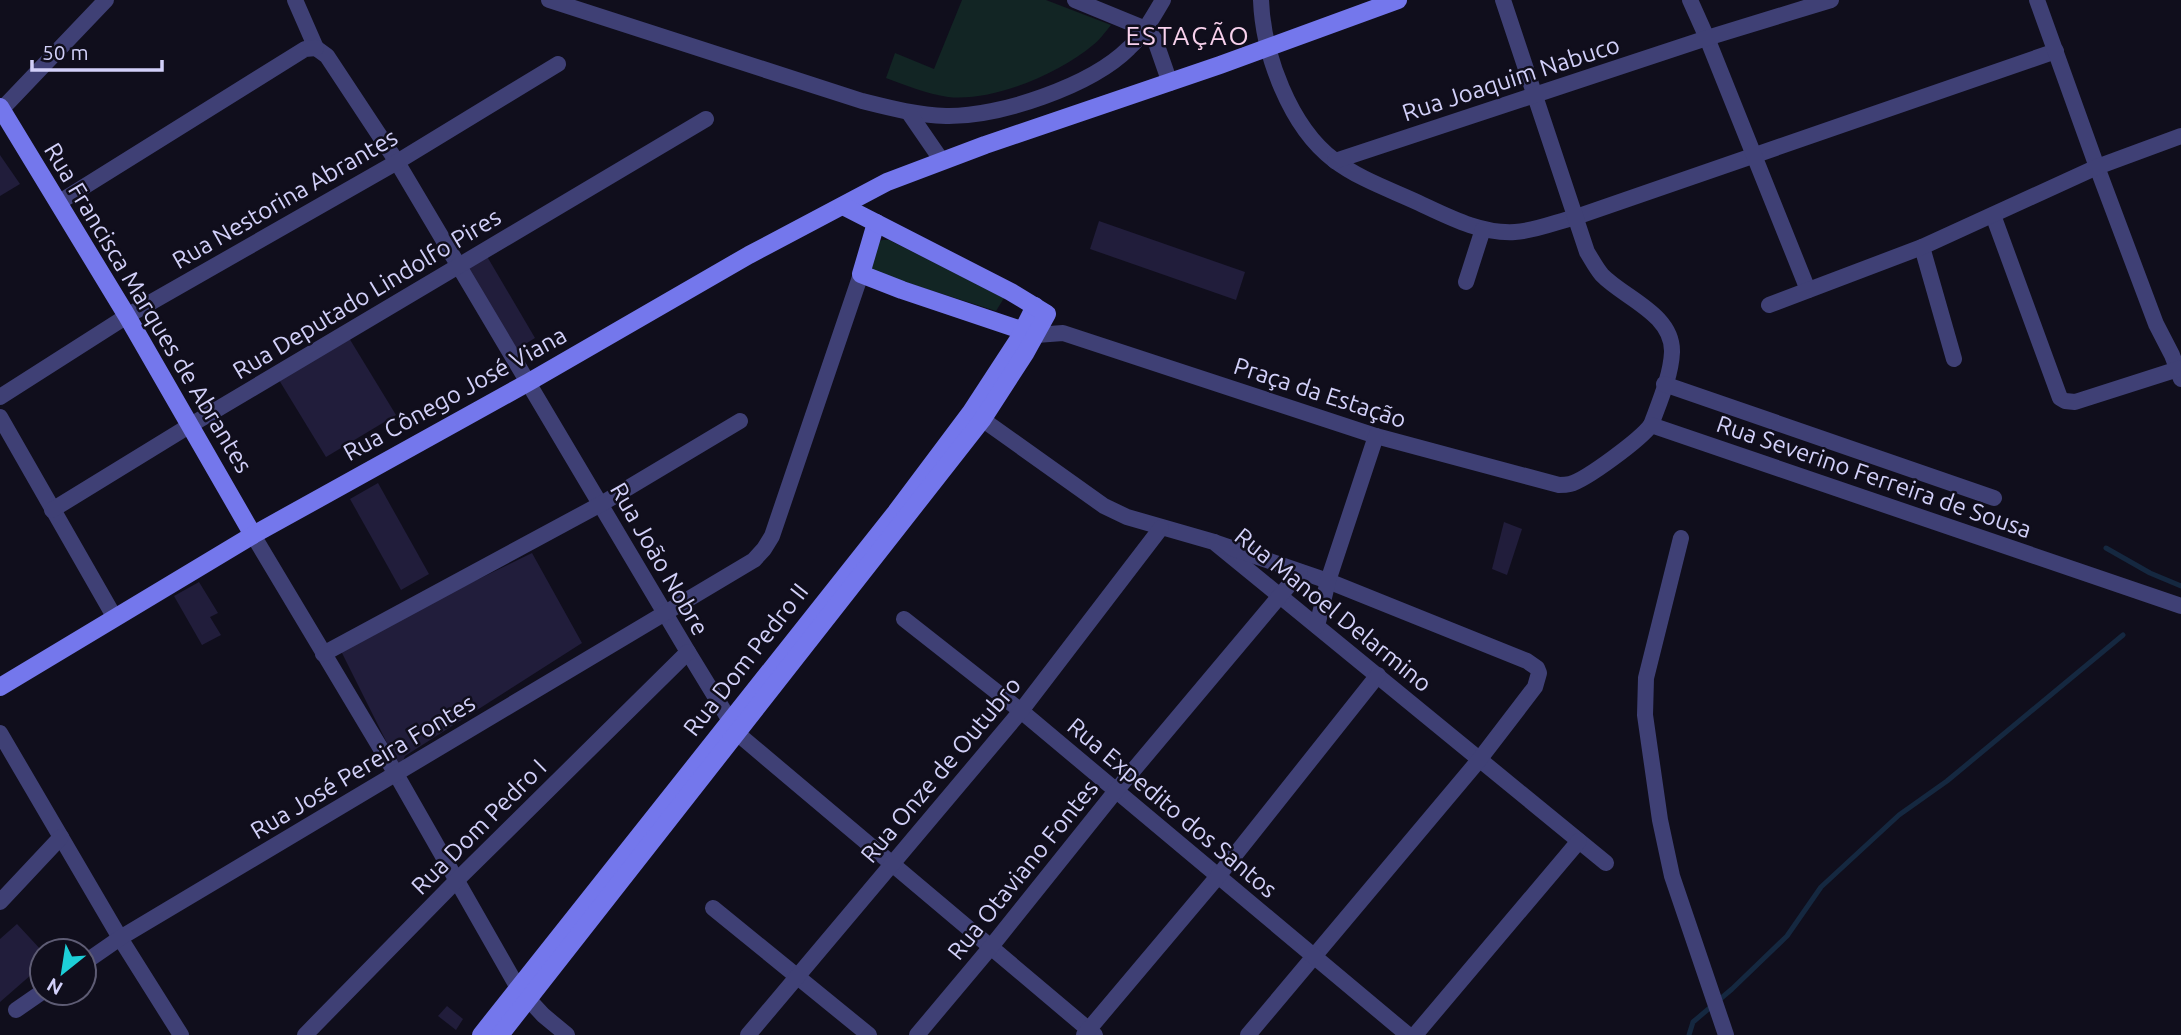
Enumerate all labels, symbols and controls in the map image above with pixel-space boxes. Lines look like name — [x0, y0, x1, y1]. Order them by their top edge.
district label: ESTAÇÃO — [1125, 21, 1251, 50]
scale bar — [32, 28, 161, 72]
street label: Rua Joaquim Nabuco — [1399, 31, 1623, 126]
text: 50 m — [42, 40, 89, 64]
street label: Rua Nestorina Abrantes — [168, 123, 402, 274]
street label: Rua Francisca Marques de Abrantes — [39, 138, 258, 478]
street label: Rua Deputado Lindolfo Pires — [228, 203, 505, 384]
street label: Rua Cônego José Viana — [339, 321, 571, 466]
street label: Praça da Estação — [1231, 352, 1410, 433]
street label: Rua Severino Ferreira de Sousa — [1713, 410, 2035, 543]
street label: Rua João Nobre — [605, 478, 714, 640]
street label: Rua Manoel Delarmino — [1230, 522, 1437, 697]
street label: Rua Dom Pedro II — [678, 578, 813, 741]
street label: Rua Onze de Outubro — [855, 671, 1026, 868]
street label: Rua José Pereira Fontes — [246, 689, 480, 844]
street label: Rua Expedito dos Santos — [1062, 712, 1282, 903]
street label: Rua Dom Pedro I — [406, 754, 552, 900]
street label: Rua Otaviano Fontes — [942, 774, 1103, 965]
north arrow — [28, 937, 98, 1007]
text: N — [43, 974, 66, 1000]

